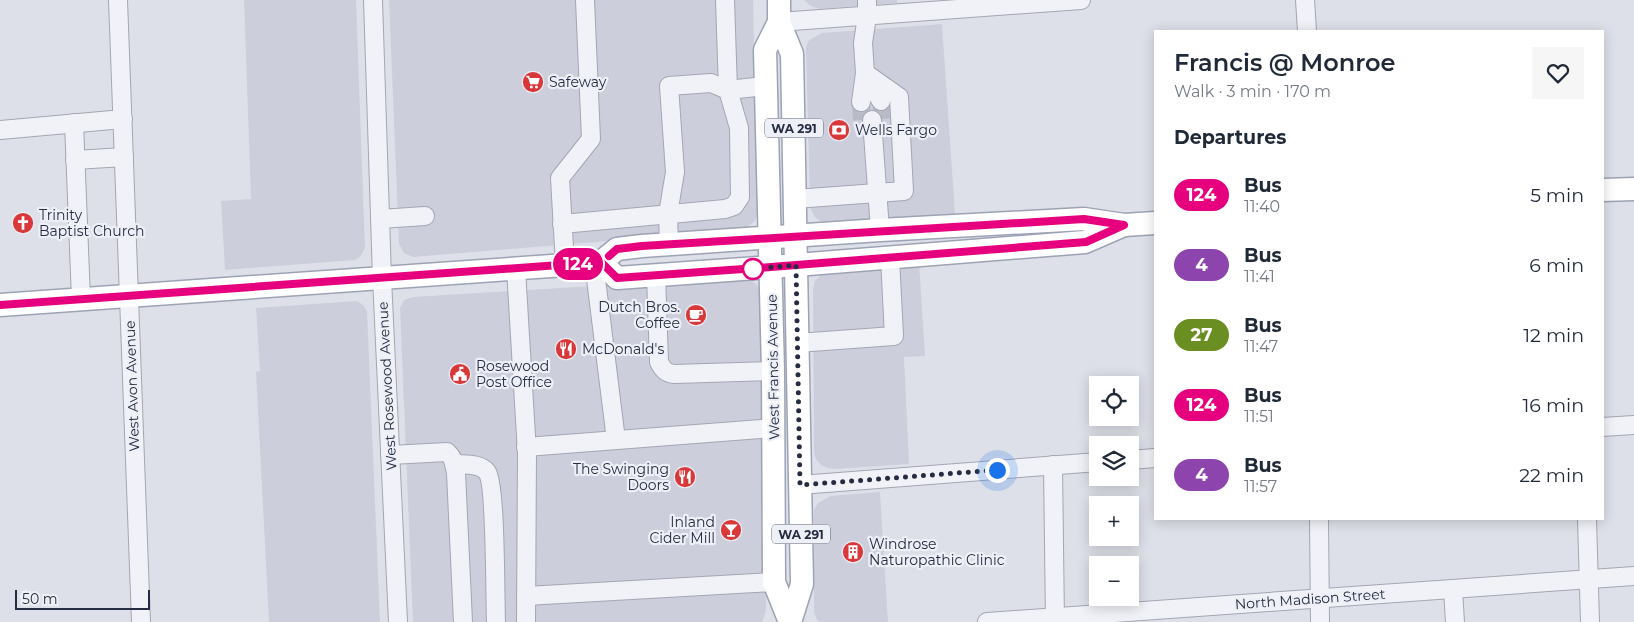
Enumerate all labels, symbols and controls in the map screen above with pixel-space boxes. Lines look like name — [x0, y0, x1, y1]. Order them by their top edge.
button: heart — [1532, 47, 1584, 99]
text: Francis @ Monroe — [1174, 48, 1395, 77]
supermarket icon: Safeway — [521, 70, 545, 94]
place label: Safeway — [549, 73, 607, 91]
text: Walk · 3 min · 170 m — [1174, 82, 1331, 101]
bank icon: Wells Fargo — [827, 118, 851, 142]
road number: WA 291 — [765, 119, 823, 138]
place label: Wells Fargo — [855, 121, 937, 139]
text: Departures — [1174, 126, 1286, 149]
text: Bus — [1244, 174, 1282, 197]
text: 124 — [1187, 184, 1216, 206]
text: 5 min — [1530, 184, 1584, 207]
text: 11:40 — [1244, 197, 1280, 216]
place label: Trinity Baptist Church — [39, 206, 144, 240]
church icon: Trinity Baptist Church — [11, 211, 35, 235]
text: Bus — [1244, 244, 1282, 267]
line badge: 124 — [549, 248, 607, 280]
text: 124 — [563, 253, 593, 275]
text: 4 — [1195, 254, 1208, 276]
text: 6 min — [1529, 254, 1584, 277]
unlabelled marker — [742, 258, 764, 280]
text: 11:41 — [1244, 267, 1275, 286]
street label: West Francis Avenue — [763, 294, 783, 440]
place label: Dutch Bros. Coffee — [598, 298, 680, 332]
street label: West Rosewood Avenue — [374, 301, 400, 471]
cafe icon: Dutch Bros. Coffee — [684, 303, 708, 327]
text: Bus — [1244, 314, 1282, 337]
street label: West Avon Avenue — [121, 320, 143, 452]
text: 27 — [1191, 324, 1212, 346]
text: 12 min — [1523, 324, 1584, 347]
restaurant icon: McDonald's — [554, 337, 578, 361]
text: 11:47 — [1244, 337, 1278, 356]
place label: McDonald's — [582, 340, 664, 358]
place label: Rosewood Post Office — [476, 357, 552, 391]
public building icon: Rosewood Post Office — [448, 362, 472, 386]
map controls — [1089, 376, 1139, 606]
button: locate — [1089, 376, 1139, 426]
text: Bus — [1244, 384, 1282, 407]
text: 124 — [1187, 394, 1216, 416]
text: 16 min — [1522, 394, 1584, 417]
text: 11:51 — [1244, 407, 1274, 426]
button: layers — [1089, 436, 1139, 486]
text: Bus — [1244, 454, 1282, 477]
your location — [985, 458, 1010, 483]
place label: The Swinging Doors — [573, 460, 669, 494]
text: 4 — [1195, 464, 1208, 486]
text: 22 min — [1519, 464, 1584, 487]
restaurant icon: The Swinging Doors — [673, 465, 697, 489]
text: 11:57 — [1244, 477, 1277, 496]
button: + — [1089, 496, 1139, 546]
place label: Inland Cider Mill — [649, 513, 715, 547]
bar icon: Inland Cider Mill — [719, 518, 743, 542]
road number: WA 291 — [772, 524, 830, 544]
place label: Windrose Naturopathic Clinic — [869, 535, 1005, 569]
building icon: Windrose Naturopathic Clinic — [841, 540, 865, 564]
button: − — [1089, 556, 1139, 606]
street label: North Madison Street — [1234, 585, 1386, 613]
scale bar — [15, 587, 150, 610]
text: 50 m — [22, 590, 58, 608]

